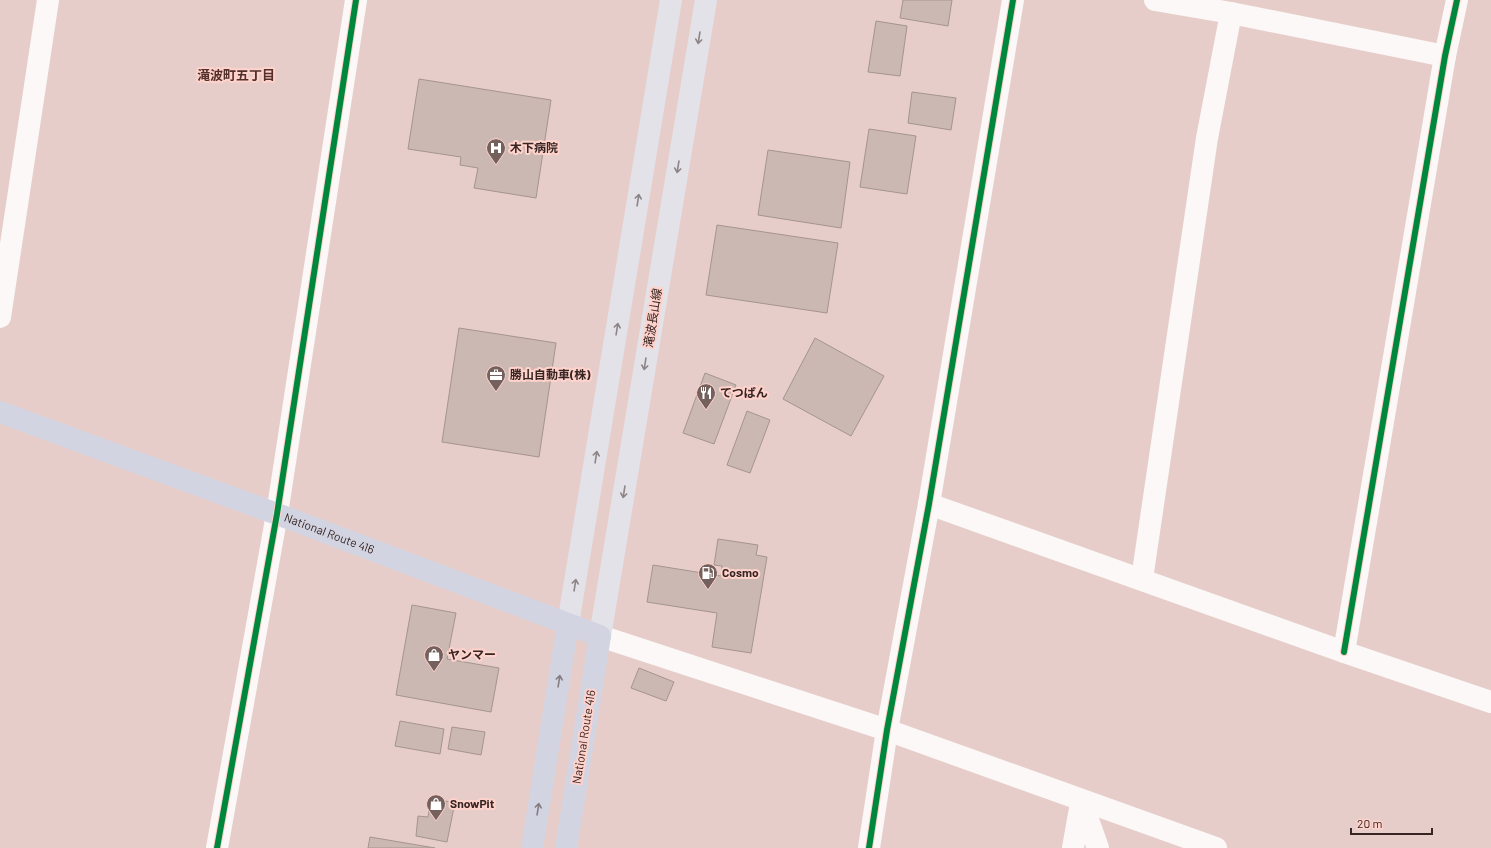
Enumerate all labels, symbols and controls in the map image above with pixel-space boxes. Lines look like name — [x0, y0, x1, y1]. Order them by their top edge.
one-way arrow — [695, 32, 703, 45]
district label: 滝波町五丁目 — [197, 67, 275, 83]
hospital icon: 木下病院 — [485, 137, 507, 165]
place label: 木下病院 — [510, 140, 558, 154]
one-way arrow — [674, 160, 682, 173]
one-way arrow — [634, 194, 642, 207]
street label: 滝波長山線 — [640, 287, 664, 349]
one-way arrow — [613, 322, 621, 335]
one-way arrow — [641, 357, 649, 370]
office icon: 勝山自動車(株) — [485, 364, 507, 392]
place label: 勝山自動車(株) — [510, 367, 591, 381]
restaurant icon: てつぱん — [695, 382, 717, 410]
place label: てつぱん — [720, 385, 768, 399]
one-way arrow — [592, 451, 600, 464]
one-way arrow — [620, 485, 628, 498]
street label: National Route 416 — [283, 509, 377, 556]
fuel station icon: Cosmo — [697, 562, 719, 590]
place label: Cosmo — [722, 565, 759, 579]
one-way arrow — [571, 579, 579, 592]
shop icon: ヤンマー — [423, 644, 445, 672]
place label: ヤンマー — [448, 647, 496, 661]
one-way arrow — [555, 675, 563, 688]
street label: National Route 416 — [569, 689, 597, 785]
shop icon: SnowPit — [425, 793, 447, 821]
place label: SnowPit — [450, 796, 495, 810]
one-way arrow — [534, 803, 542, 816]
scale bar — [1351, 810, 1432, 836]
text: 20 m — [1357, 816, 1383, 830]

